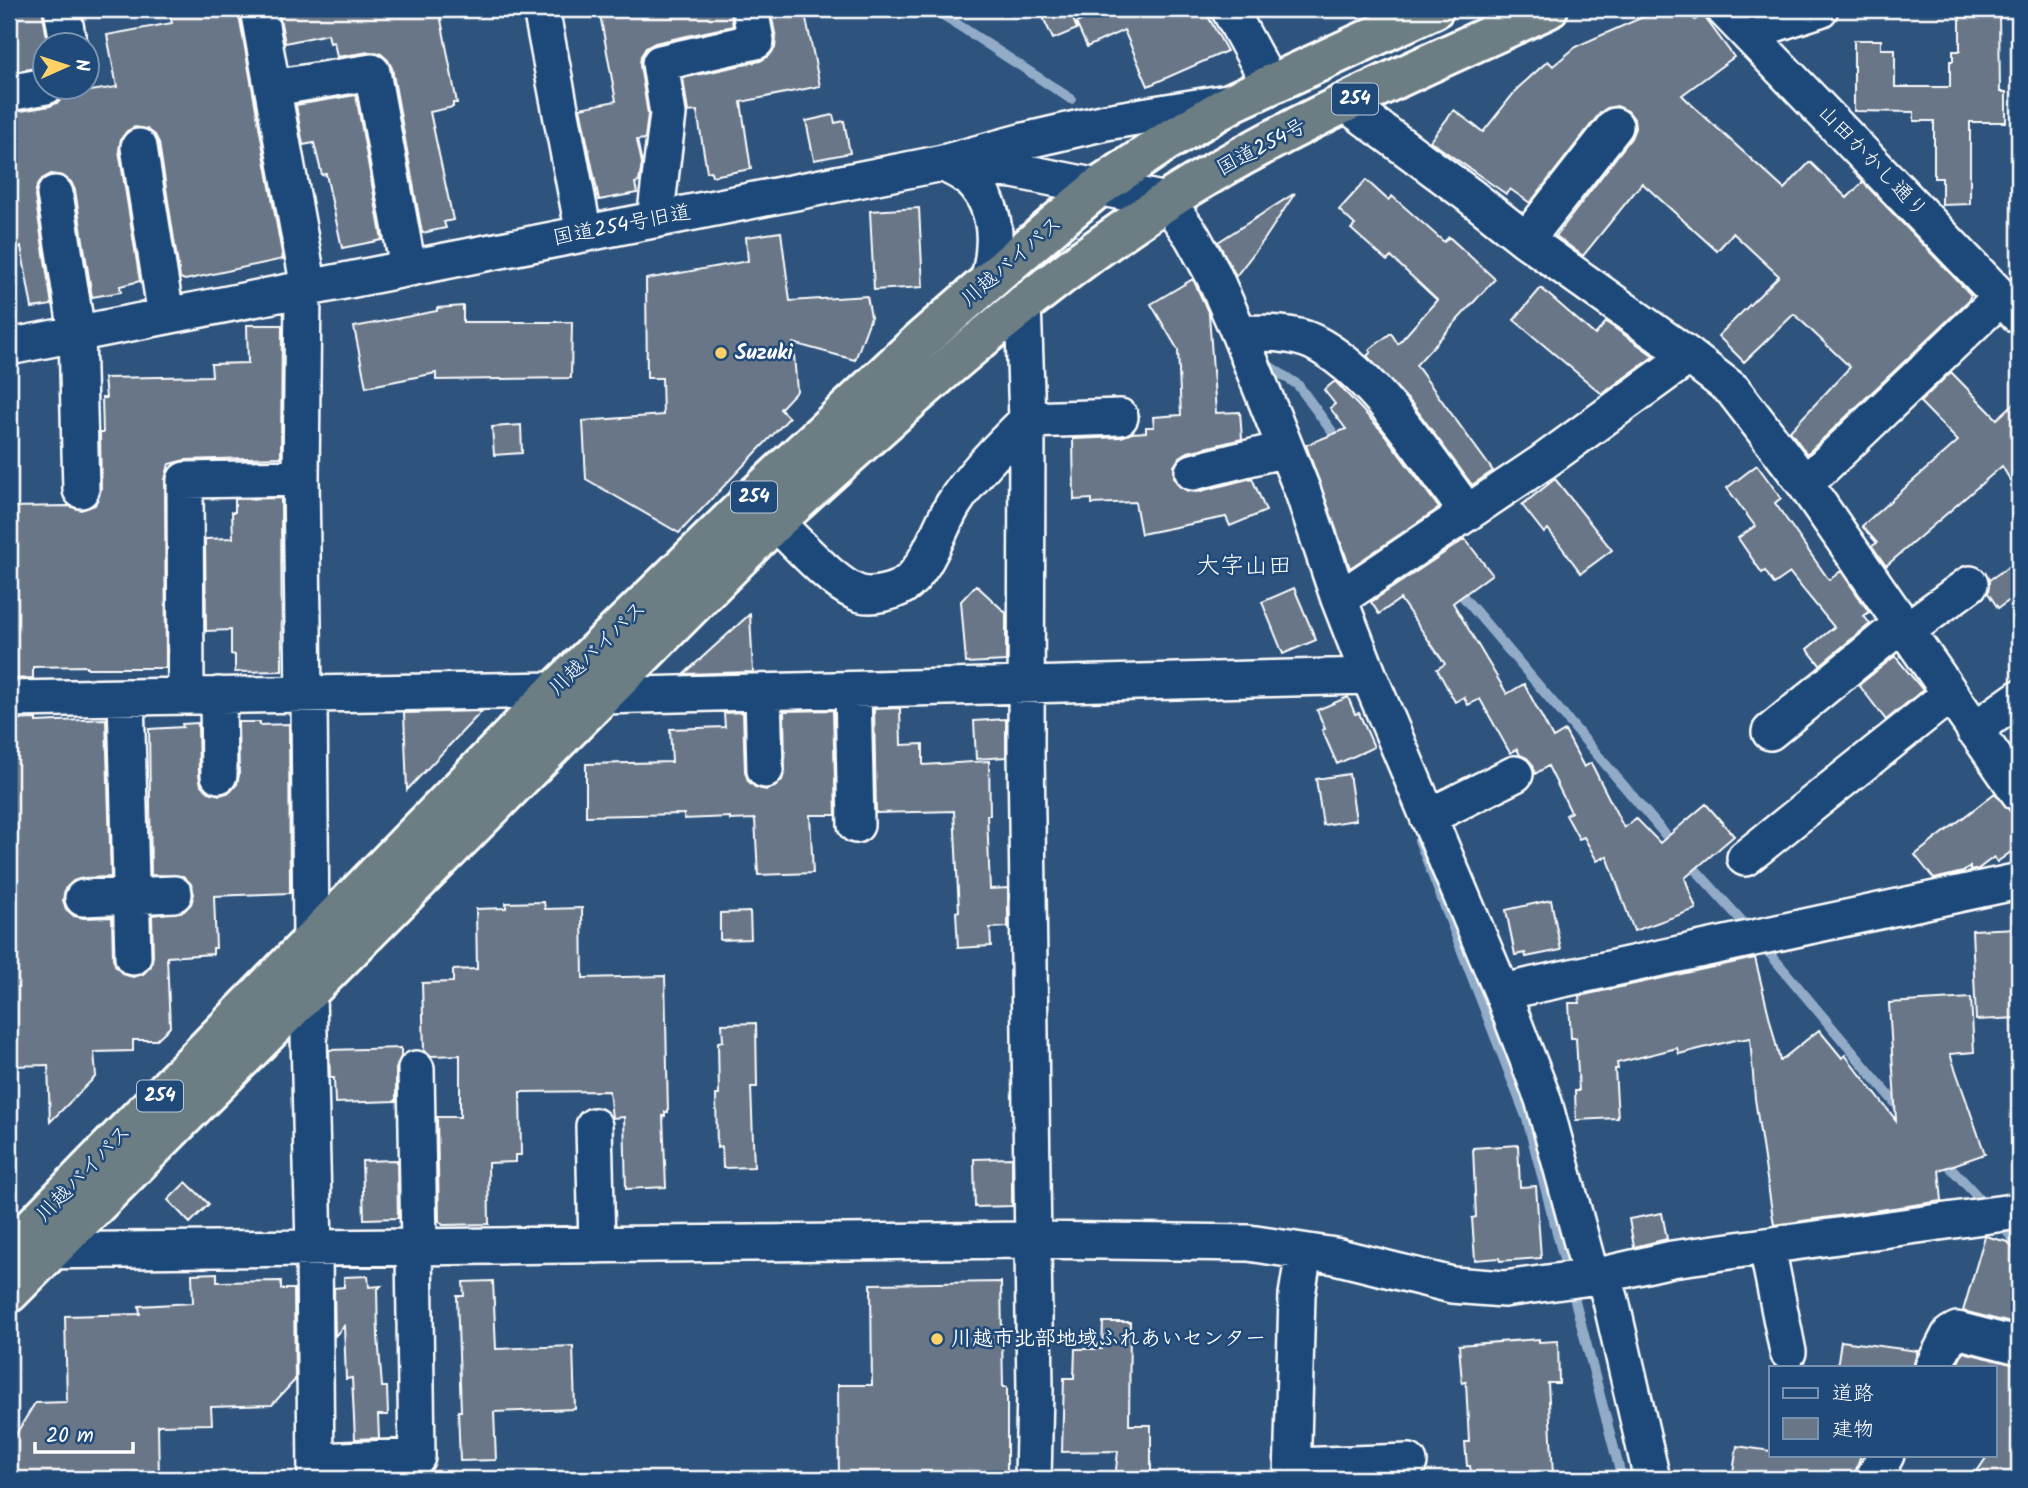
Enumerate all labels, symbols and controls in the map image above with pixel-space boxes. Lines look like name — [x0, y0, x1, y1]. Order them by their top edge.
north arrow — [32, 32, 102, 102]
text: N — [66, 58, 96, 72]
road number: 254 — [1332, 83, 1378, 114]
street label: 山田かかし通り — [1809, 98, 1935, 226]
street label: 国道254号 — [1211, 110, 1313, 186]
street label: 国道254号旧道 — [550, 196, 694, 256]
street label: 川越バイパス — [954, 208, 1070, 316]
place label: Suzuki — [735, 337, 793, 370]
marker: Suzuki — [713, 345, 729, 361]
road number: 254 — [731, 482, 777, 512]
district label: 大字山田 — [1196, 547, 1292, 586]
street label: 川越バイパス — [541, 594, 655, 704]
road number: 254 — [137, 1080, 183, 1112]
street label: 川越バイパス — [29, 1117, 139, 1231]
place label: 川越市北部地域ふれあいセンター — [951, 1323, 1266, 1356]
marker: 川越市北部地域ふれあいセンター — [929, 1331, 945, 1347]
legend — [1769, 1366, 1996, 1456]
text: 道路 — [1832, 1378, 1874, 1411]
scale bar — [35, 1411, 133, 1455]
text: 建物 — [1832, 1414, 1874, 1447]
text: 20 m — [46, 1420, 94, 1453]

